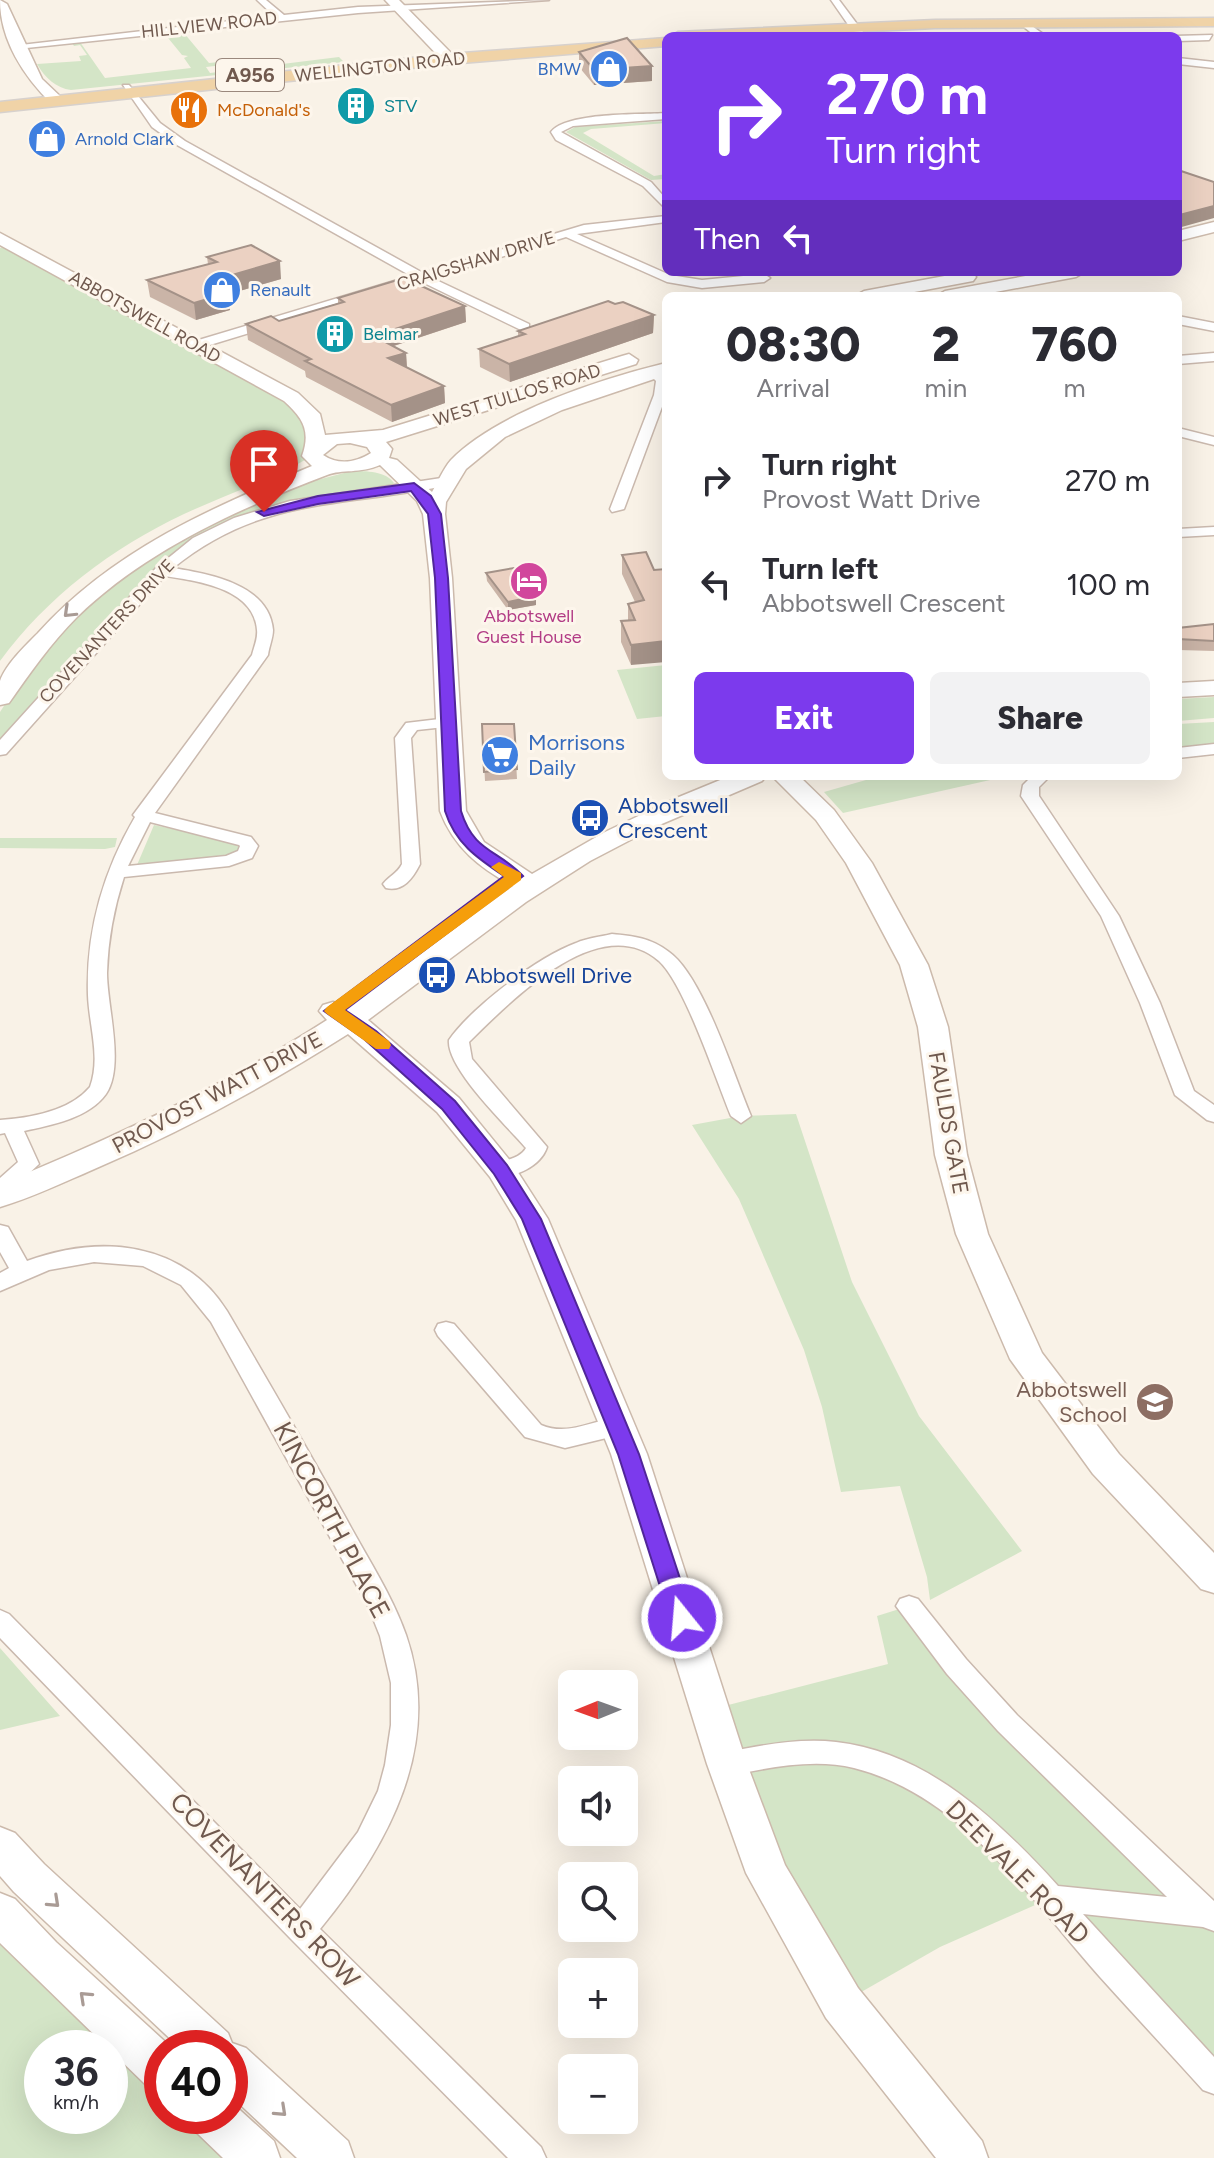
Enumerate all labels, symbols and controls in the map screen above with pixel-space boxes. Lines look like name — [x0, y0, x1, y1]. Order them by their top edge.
street label: HILLVIEW ROAD — [140, 7, 278, 43]
street label: WELLINGTON ROAD — [294, 47, 466, 87]
shop icon: BMW — [588, 48, 630, 90]
place label: BMW — [537, 58, 582, 80]
road number: A956 — [216, 59, 284, 91]
text: 270 m — [826, 61, 988, 128]
icon: right — [694, 64, 798, 168]
building icon: STV — [335, 85, 377, 127]
restaurant icon: McDonald's — [168, 89, 210, 131]
place label: STV — [384, 95, 418, 117]
place label: McDonald's — [217, 99, 311, 121]
shop icon: Arnold Clark — [26, 118, 68, 160]
place label: Arnold Clark — [75, 128, 174, 150]
text: Turn right — [826, 129, 981, 172]
icon: left — [776, 216, 820, 260]
text: Then — [694, 220, 760, 257]
street label: CRAIGSHAW DRIVE — [394, 226, 558, 296]
street label: ABBOTSWELL ROAD — [65, 266, 225, 368]
shop icon: Renault — [201, 269, 243, 311]
place label: Renault — [250, 279, 311, 301]
building icon: Belmar — [314, 313, 356, 355]
text: 08:30 — [726, 315, 861, 373]
text: 2 — [932, 315, 960, 373]
text: 760 — [1031, 315, 1118, 373]
place label: Belmar — [363, 323, 418, 345]
street label: WEST TULLOS ROAD — [431, 359, 603, 431]
text: Arrival — [757, 372, 830, 404]
text: min — [925, 372, 967, 404]
text: m — [1064, 372, 1086, 404]
pin — [230, 430, 298, 512]
icon: arrive — [242, 442, 286, 486]
text: Turn right — [762, 446, 897, 483]
icon: right — [694, 458, 738, 502]
text: 270 m — [1065, 462, 1150, 499]
text: Provost Watt Drive — [762, 483, 981, 515]
text: Turn left — [762, 550, 879, 587]
street label: COVENANTERS DRIVE — [35, 554, 179, 708]
hotel icon: Abbotswell Guest House — [508, 560, 550, 602]
icon: left — [694, 562, 738, 606]
text: 100 m — [1066, 566, 1150, 603]
text: Abbotswell Crescent — [762, 587, 1006, 619]
one-way arrow — [64, 602, 78, 617]
place label: Abbotswell Guest House — [476, 605, 582, 648]
button: Exit — [694, 672, 914, 764]
button: Share — [930, 672, 1150, 764]
place label: Morrisons Daily — [528, 729, 625, 781]
supermarket icon: Morrisons Daily — [479, 734, 521, 776]
place label: Abbotswell Crescent — [618, 792, 729, 844]
bus stop icon: Abbotswell Crescent — [569, 797, 611, 839]
bus stop icon: Abbotswell Drive — [416, 954, 458, 996]
place label: Abbotswell Drive — [465, 962, 632, 989]
street label: PROVOST WATT DRIVE — [107, 1025, 327, 1159]
street label: FAULDS GATE — [923, 1050, 974, 1196]
place label: Abbotswell School — [1016, 1376, 1127, 1428]
school or university icon: Abbotswell School — [1134, 1381, 1176, 1423]
street label: KINCORTH PLACE — [267, 1416, 397, 1624]
position arrow — [640, 1576, 724, 1660]
north arrow — [558, 1670, 638, 1750]
map controls — [558, 1670, 638, 2134]
button: sound — [558, 1766, 638, 1846]
street label: COVENANTERS ROW — [163, 1786, 367, 1994]
street label: DEEVALE ROAD — [939, 1793, 1097, 1951]
button: search — [558, 1862, 638, 1942]
one-way arrow — [45, 1892, 59, 1907]
button: + — [558, 1958, 638, 2038]
one-way arrow — [79, 1992, 94, 2006]
speed limit sign: 40 — [144, 2030, 248, 2134]
text: 36 — [53, 2048, 99, 2096]
button: − — [558, 2054, 638, 2134]
text: km/h — [53, 2090, 99, 2114]
one-way arrow — [271, 2102, 286, 2116]

